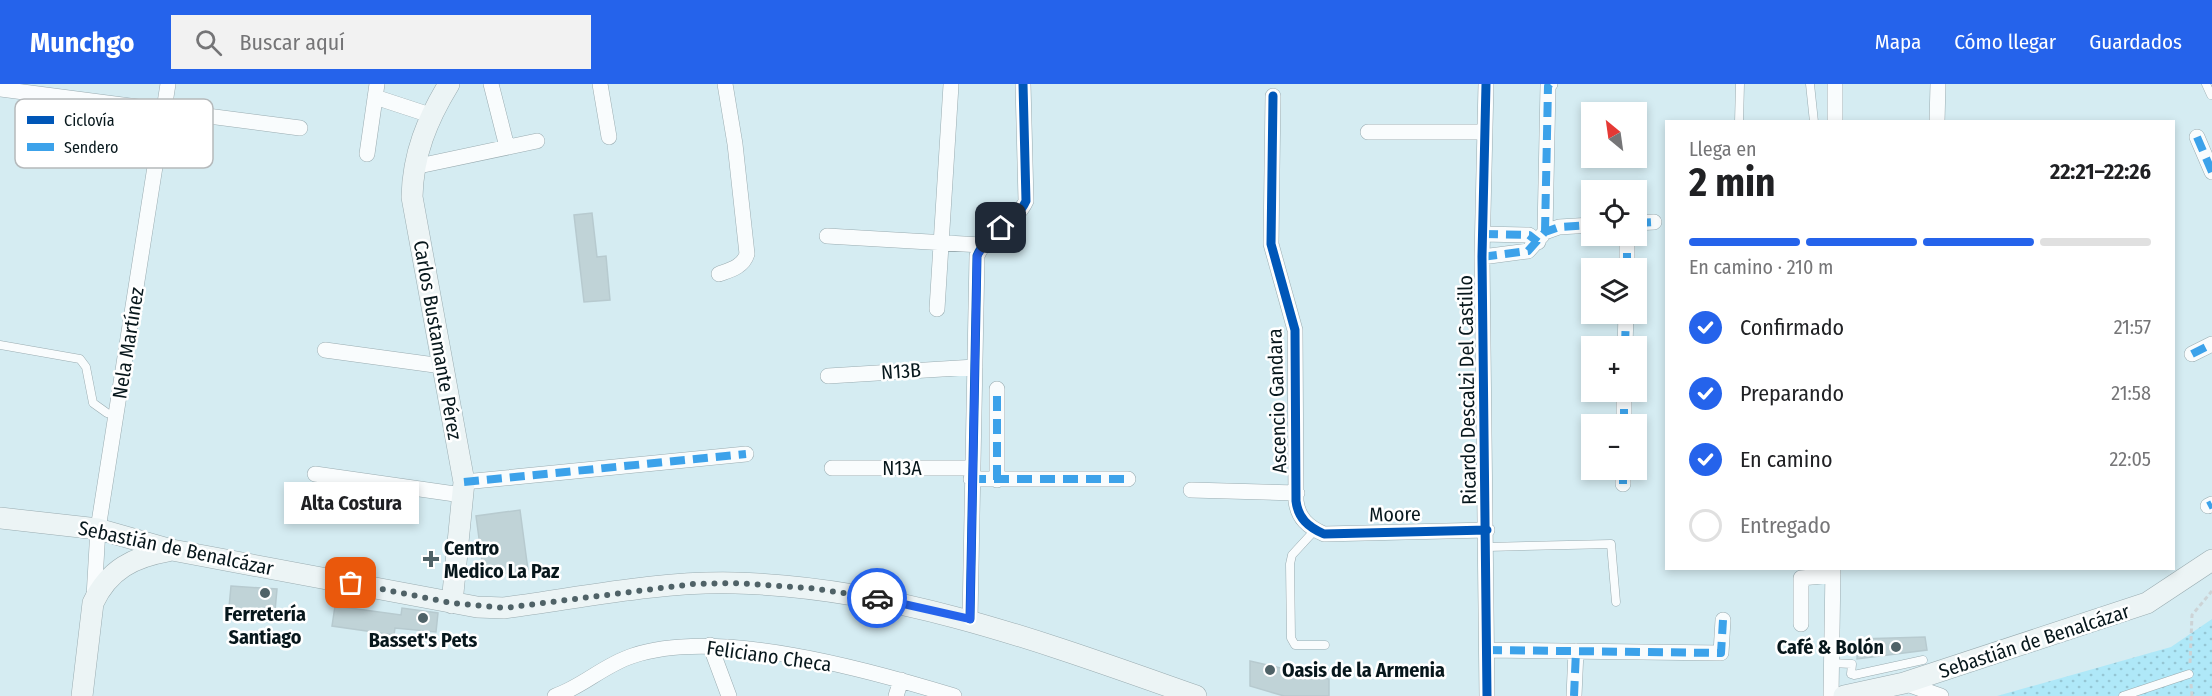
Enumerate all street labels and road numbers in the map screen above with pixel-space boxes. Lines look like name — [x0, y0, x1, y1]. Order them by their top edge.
street label: Carlos Bustamante Pérez — [409, 238, 467, 442]
street label: Ricardo Descalzi Del Castillo — [1453, 275, 1481, 505]
street label: Nela Martínez — [107, 285, 149, 400]
street label: Ascencio Gandara — [1262, 328, 1292, 474]
street label: N13B — [880, 358, 922, 384]
street label: N13A — [882, 456, 922, 480]
street label: Moore — [1369, 502, 1421, 526]
street label: Sebastián de Benalcázar — [76, 516, 276, 580]
street label: Sebastián de Benalcázar — [1936, 599, 2132, 683]
street label: Feliciano Checa — [705, 635, 833, 677]

